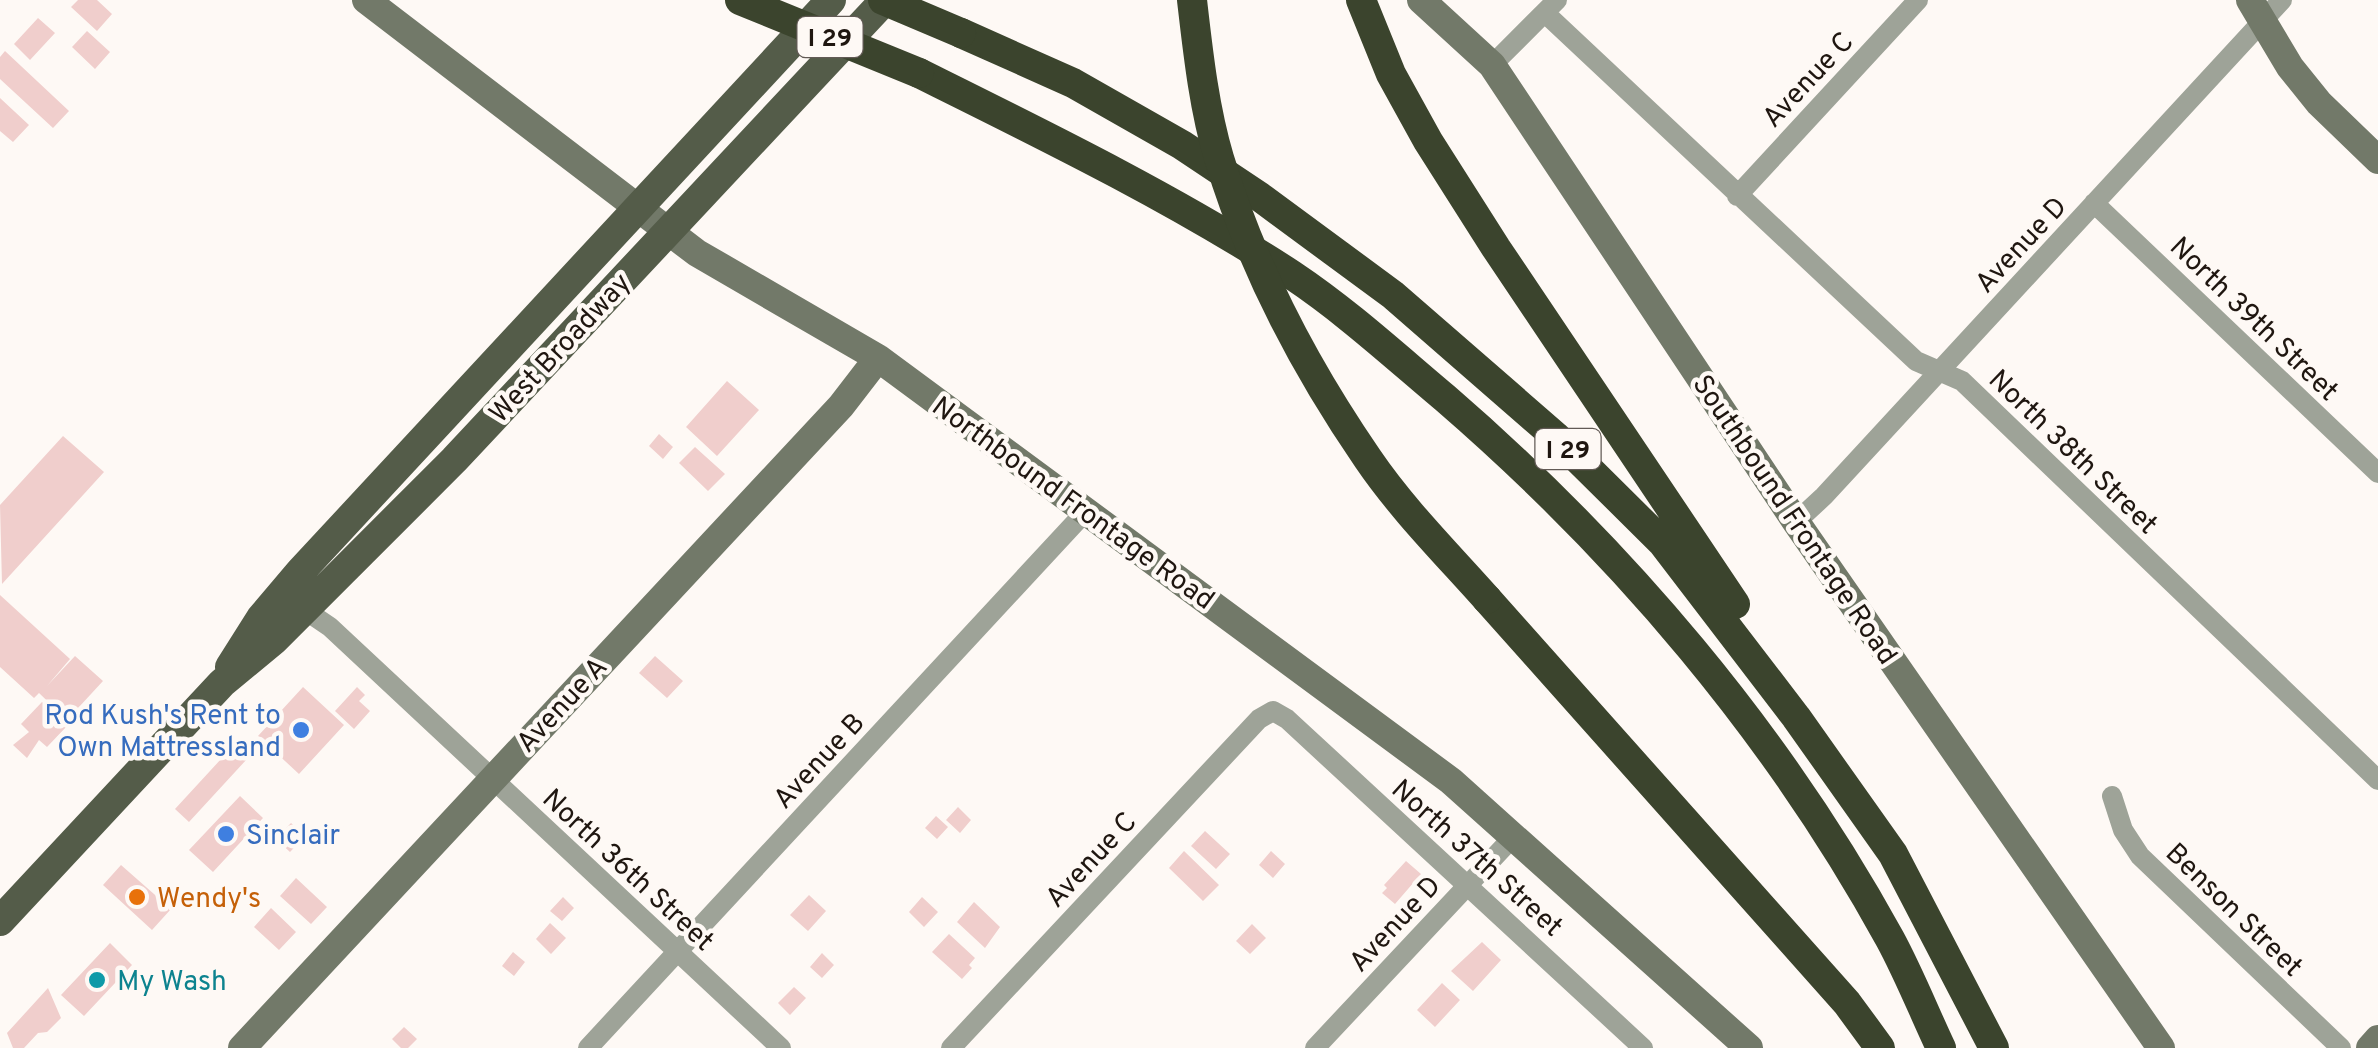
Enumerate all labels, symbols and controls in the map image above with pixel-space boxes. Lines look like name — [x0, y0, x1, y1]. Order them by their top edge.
road number: I 29 — [798, 17, 862, 57]
street label: Avenue C — [1756, 26, 1863, 137]
street label: Avenue D — [1968, 190, 2076, 302]
street label: North 39th Street — [2161, 230, 2345, 410]
street label: West Broadway — [482, 266, 640, 432]
street label: North 38th Street — [1980, 363, 2164, 543]
street label: Southbound Frontage Road — [1683, 369, 1904, 672]
street label: Northbound Frontage Road — [924, 390, 1221, 619]
road number: I 29 — [1536, 429, 1600, 469]
street label: Avenue A — [510, 651, 617, 762]
place label: Rod Kush's Rent to Own Mattressland — [44, 699, 281, 767]
street label: Avenue B — [767, 706, 874, 818]
marker: Rod Kush's Rent to Own Mattressland — [290, 719, 312, 741]
street label: North 37th Street — [1383, 773, 1569, 946]
street label: North 36th Street — [533, 782, 720, 960]
street label: Avenue C — [1039, 806, 1146, 917]
place label: Sinclair — [246, 819, 340, 855]
marker: Sinclair — [215, 823, 237, 845]
street label: Benson Street — [2157, 837, 2309, 986]
street label: Avenue D — [1342, 869, 1450, 981]
place label: Wendy's — [157, 882, 261, 918]
marker: Wendy's — [126, 886, 148, 908]
place label: My Wash — [117, 965, 227, 1001]
marker: My Wash — [86, 969, 108, 991]

